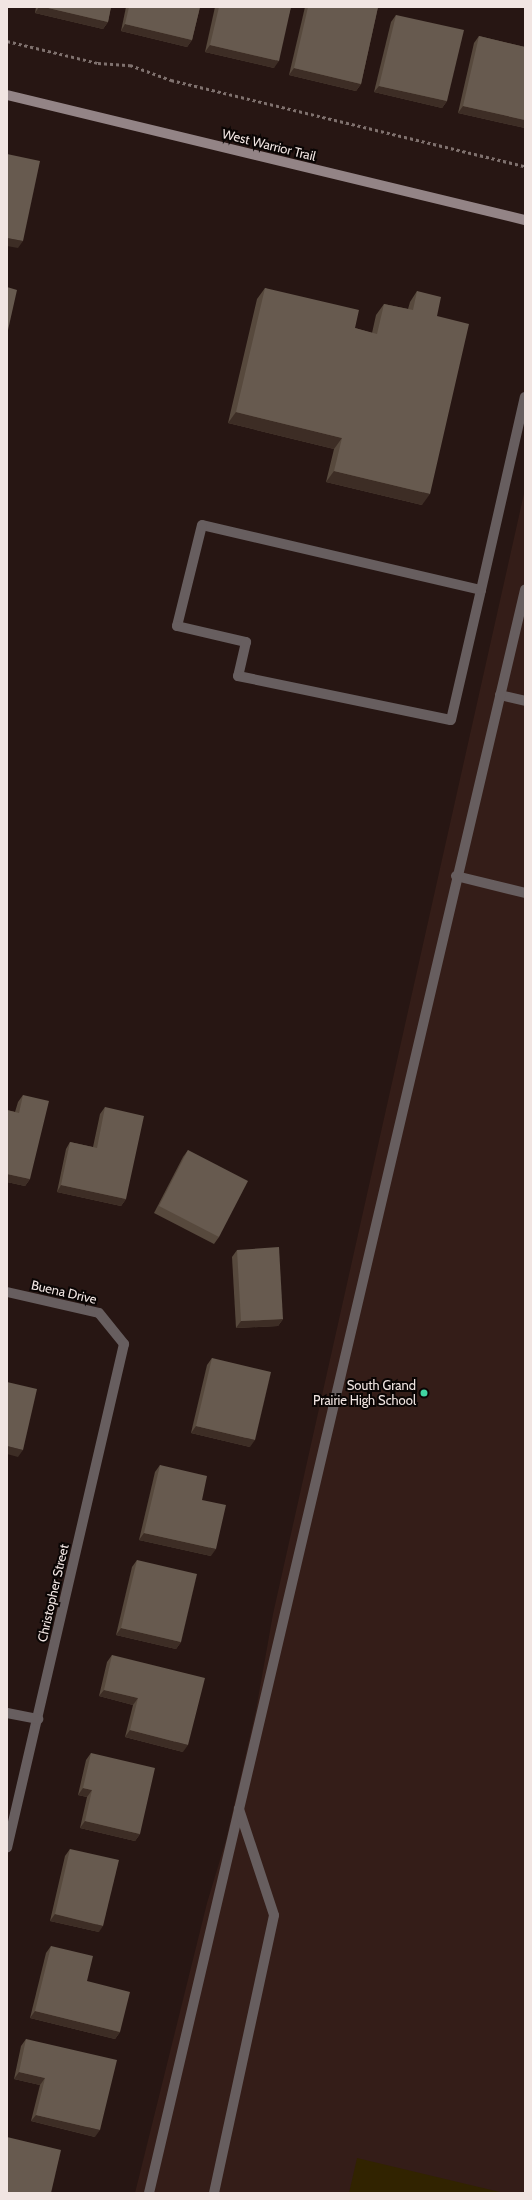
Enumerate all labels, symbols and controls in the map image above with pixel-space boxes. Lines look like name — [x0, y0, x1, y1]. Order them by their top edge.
street label: West Warrior Trail — [220, 126, 318, 164]
street label: Buena Drive — [30, 1277, 98, 1307]
place label: South Grand Prairie High School — [313, 1378, 416, 1409]
marker: South Grand Prairie High School — [419, 1388, 429, 1398]
street label: Christopher Street — [34, 1542, 72, 1644]

